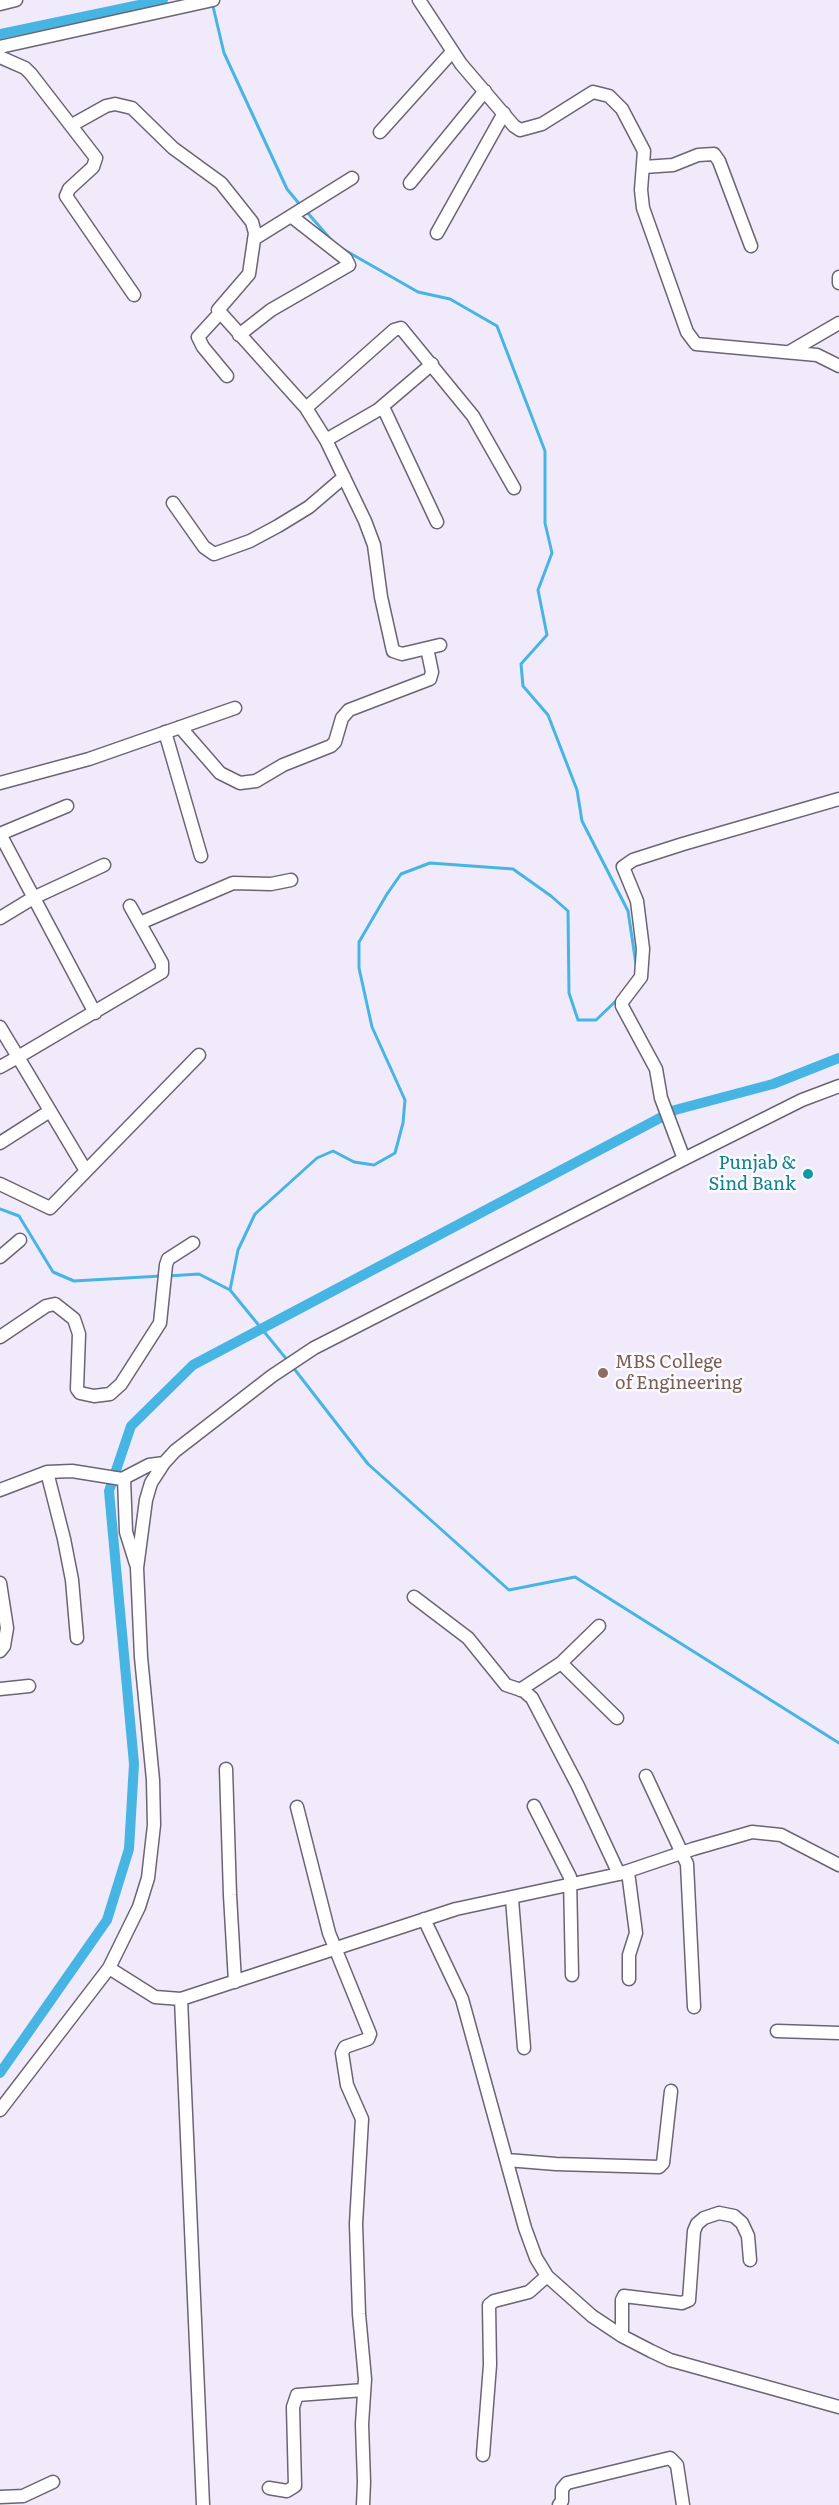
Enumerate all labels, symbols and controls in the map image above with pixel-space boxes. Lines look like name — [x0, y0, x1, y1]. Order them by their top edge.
place label: Punjab & Sind Bank — [709, 1153, 796, 1196]
marker: Punjab & Sind Bank — [801, 1167, 815, 1181]
place label: MBS College of Engineering — [615, 1352, 742, 1394]
marker: MBS College of Engineering — [596, 1366, 610, 1380]

